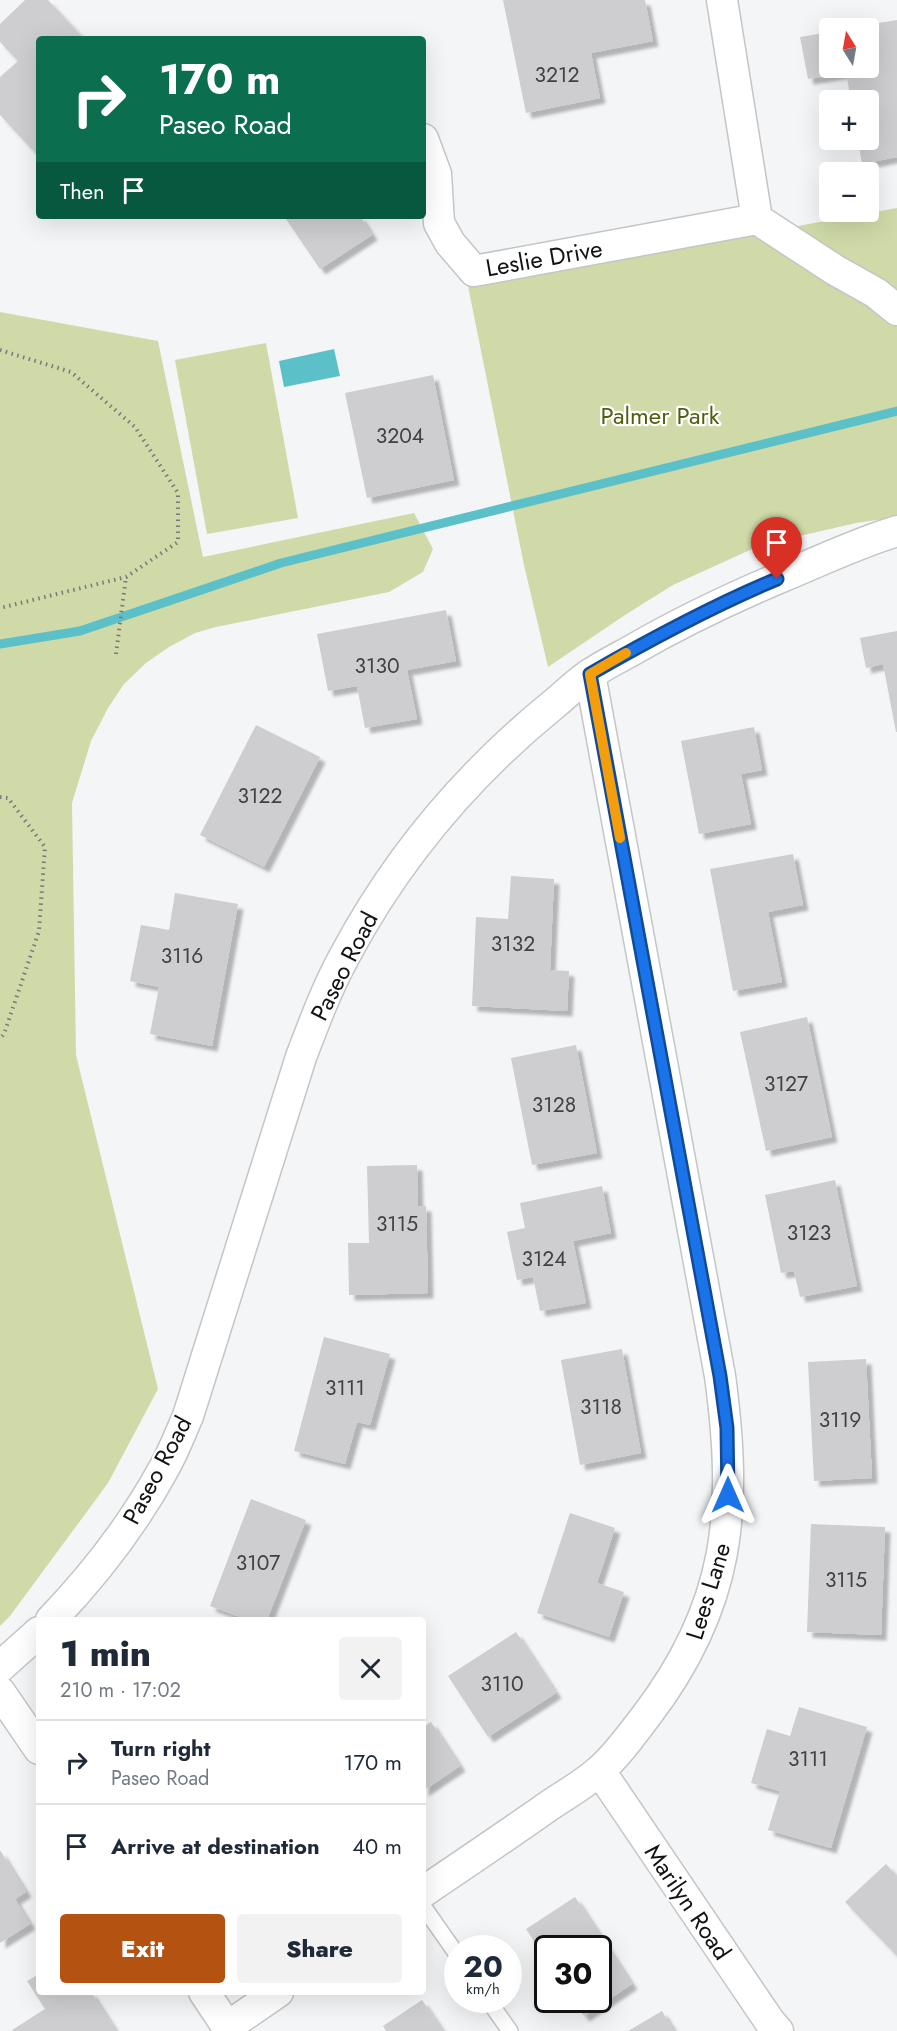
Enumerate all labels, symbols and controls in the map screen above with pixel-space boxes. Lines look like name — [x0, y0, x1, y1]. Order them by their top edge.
north arrow — [819, 18, 879, 78]
map controls — [819, 18, 879, 222]
text: 170 m — [159, 49, 281, 110]
icon: right — [60, 60, 138, 138]
house number: 3212 — [535, 60, 579, 90]
button: + — [819, 90, 879, 150]
text: Paseo Road — [159, 105, 292, 144]
button: − — [819, 162, 879, 222]
icon: arrive — [117, 174, 150, 207]
text: Then — [60, 175, 105, 207]
street label: Leslie Drive — [483, 231, 605, 285]
park label: Palmer Park — [601, 398, 720, 433]
house number: 3204 — [376, 421, 424, 451]
pin — [751, 517, 802, 579]
icon: arrive — [760, 526, 793, 559]
house number: 3130 — [355, 651, 399, 681]
house number: 3122 — [238, 781, 282, 811]
street label: Paseo Road — [302, 905, 386, 1027]
house number: 3132 — [491, 929, 535, 959]
house number: 3116 — [161, 941, 203, 971]
house number: 3127 — [764, 1069, 808, 1099]
house number: 3128 — [532, 1090, 576, 1120]
house number: 3115 — [376, 1209, 418, 1239]
house number: 3123 — [787, 1218, 831, 1248]
house number: 3124 — [521, 1244, 567, 1274]
house number: 3111 — [325, 1373, 365, 1403]
house number: 3118 — [580, 1392, 622, 1422]
house number: 3119 — [819, 1405, 861, 1435]
street label: Paseo Road — [114, 1410, 200, 1530]
position arrow — [696, 1463, 760, 1527]
street label: Lees Lane — [677, 1538, 739, 1644]
house number: 3107 — [236, 1548, 280, 1578]
house number: 3115 — [825, 1565, 867, 1595]
text: 1 min — [60, 1627, 151, 1679]
button: close — [339, 1637, 402, 1700]
house number: 3110 — [481, 1669, 523, 1699]
text: 210 m · 17:02 — [60, 1676, 181, 1705]
text: Turn right — [111, 1732, 211, 1764]
house number: 3111 — [788, 1744, 828, 1774]
icon: right — [60, 1746, 93, 1779]
text: 170 m — [344, 1746, 402, 1778]
text: Paseo Road — [111, 1764, 209, 1793]
icon: arrive — [60, 1830, 93, 1863]
text: Arrive at destination — [111, 1830, 320, 1862]
text: 40 m — [352, 1830, 402, 1862]
street label: Marilyn Road — [636, 1837, 740, 1967]
button: Exit — [60, 1914, 225, 1983]
button: Share — [237, 1914, 402, 1983]
speed limit sign: 30 — [534, 1935, 612, 2013]
text: 20 — [463, 1945, 503, 1988]
text: km/h — [466, 1978, 500, 2000]

